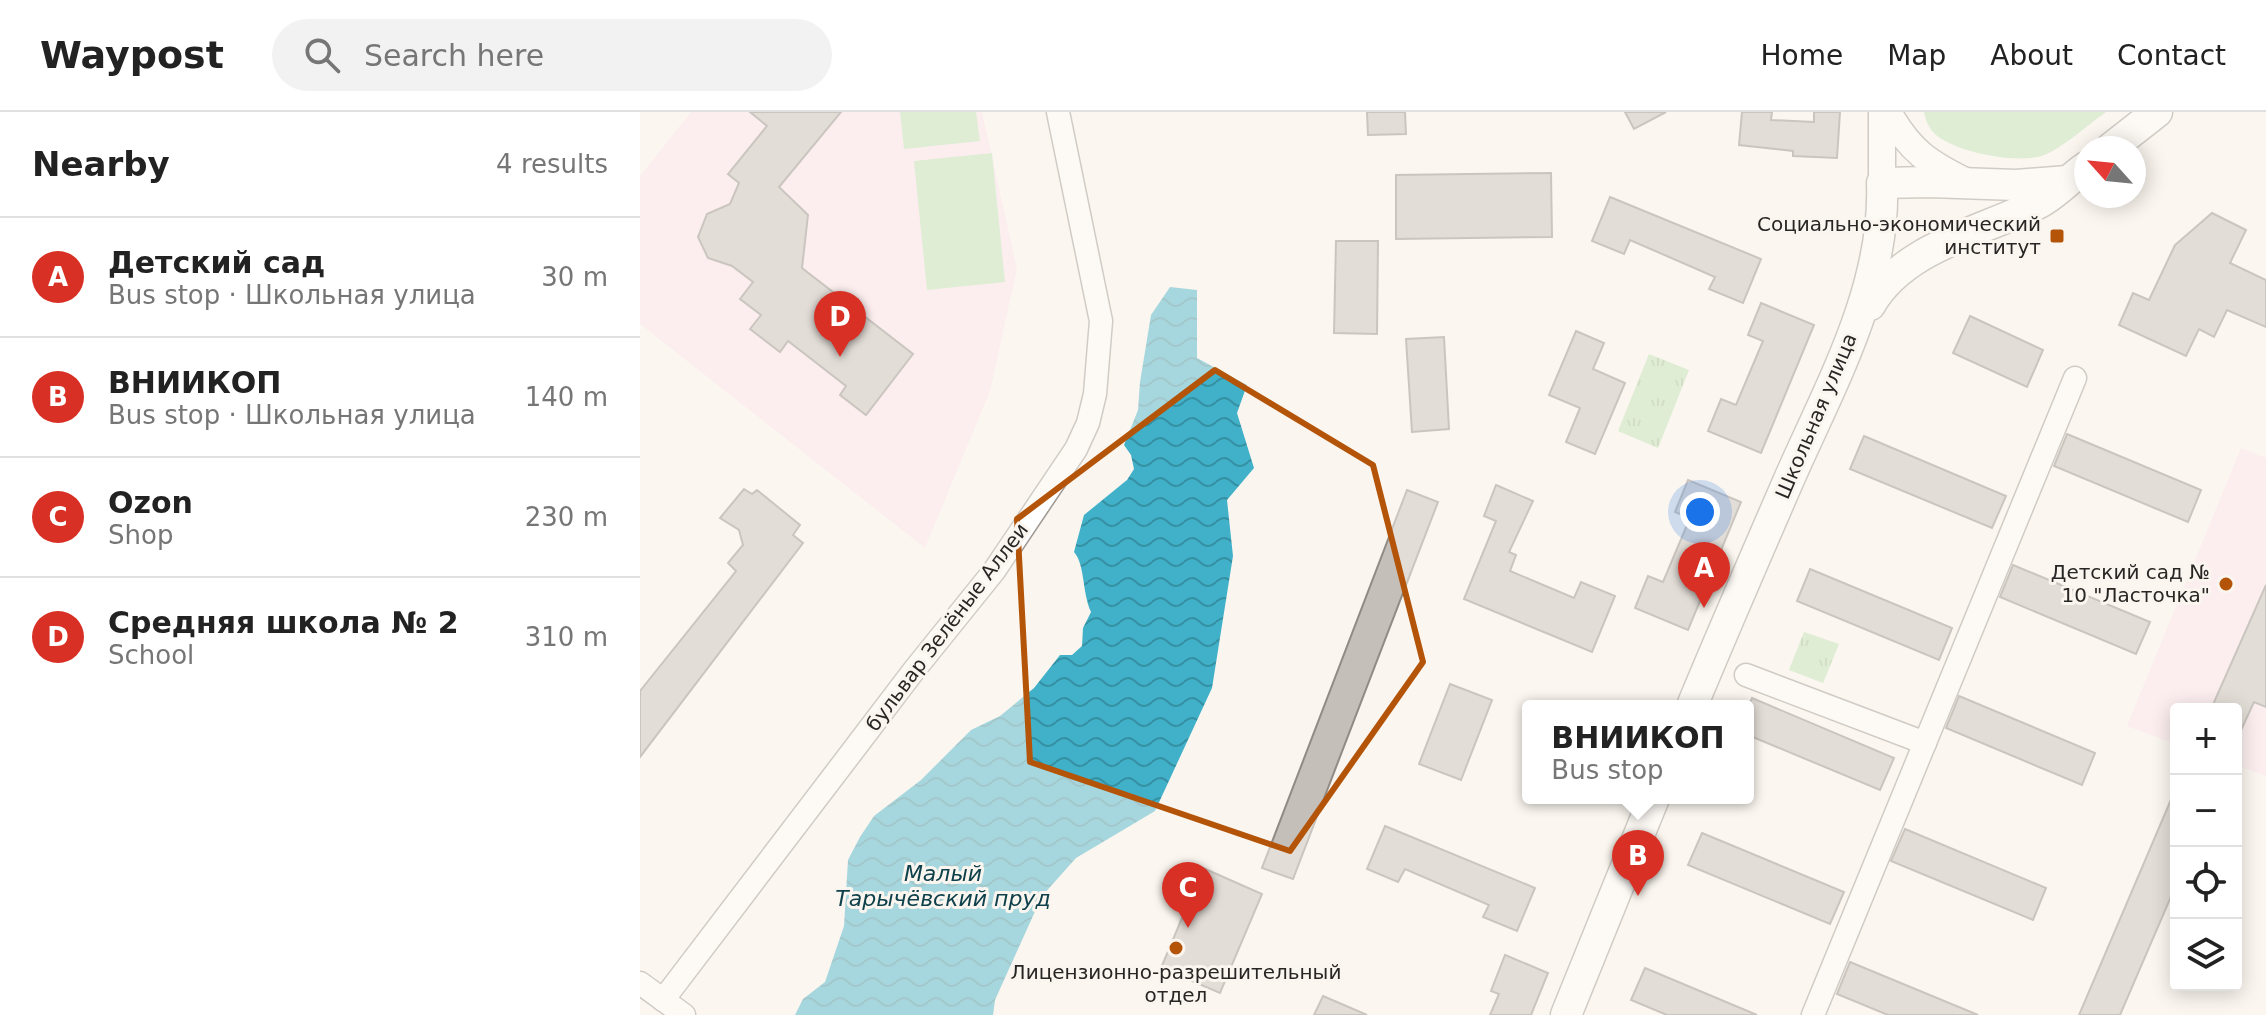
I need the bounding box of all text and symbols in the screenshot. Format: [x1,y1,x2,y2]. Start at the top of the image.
search box [272,19,832,91]
text: Waypost [40,33,224,77]
icon: search [300,33,344,77]
text: Search here [364,38,544,73]
text: Home [1760,39,1843,72]
text: Map [1887,39,1946,72]
text: About [1990,39,2073,72]
text: Contact [2117,39,2226,72]
north arrow [2074,136,2146,208]
text: Nearby [32,144,170,184]
text: 4 results [496,149,608,179]
place label: Социально-экономический институт [1757,212,2041,259]
marker: Социально-экономический институт [2048,227,2066,245]
text: Детский сад [108,245,325,280]
text: A [48,262,68,292]
text: 30 m [541,262,608,292]
text: Bus stop · Школьная улица [108,280,476,310]
pin: D [814,291,866,357]
street label: Школьная улица [1770,330,1862,502]
text: ВНИИКОП [108,365,281,400]
text: B [48,382,68,412]
text: 140 m [525,382,608,412]
text: Bus stop · Школьная улица [108,400,476,430]
text: Ozon [108,485,193,520]
your location [1680,492,1720,532]
text: C [48,502,68,532]
text: 230 m [525,502,608,532]
street label: бульвар Зелёные Аллеи [861,518,1033,736]
text: Shop [108,520,173,550]
pin: A [1678,542,1730,608]
place label: Детский сад № 10 "Ласточка" [2051,560,2210,607]
marker: Детский сад № 10 "Ласточка" [2217,575,2235,593]
text: Средняя школа № 2 [108,605,459,640]
text: D [47,622,69,652]
text: 310 m [525,622,608,652]
text: School [108,640,194,670]
popup [1522,700,1754,804]
map controls [2170,703,2242,991]
button: + [2170,703,2242,775]
text: ВНИИКОП [1551,720,1725,755]
text: Bus stop [1551,755,1664,785]
button: − [2170,775,2242,847]
pin: B [1612,830,1664,896]
button: locate [2170,847,2242,919]
water label: Малый Тарычёвский пруд [835,861,1051,911]
pin: C [1162,862,1214,928]
button: layers [2170,919,2242,991]
marker: Лицензионно-разрешительный отдел [1167,939,1185,957]
place label: Лицензионно-разрешительный отдел [1011,960,1341,1007]

